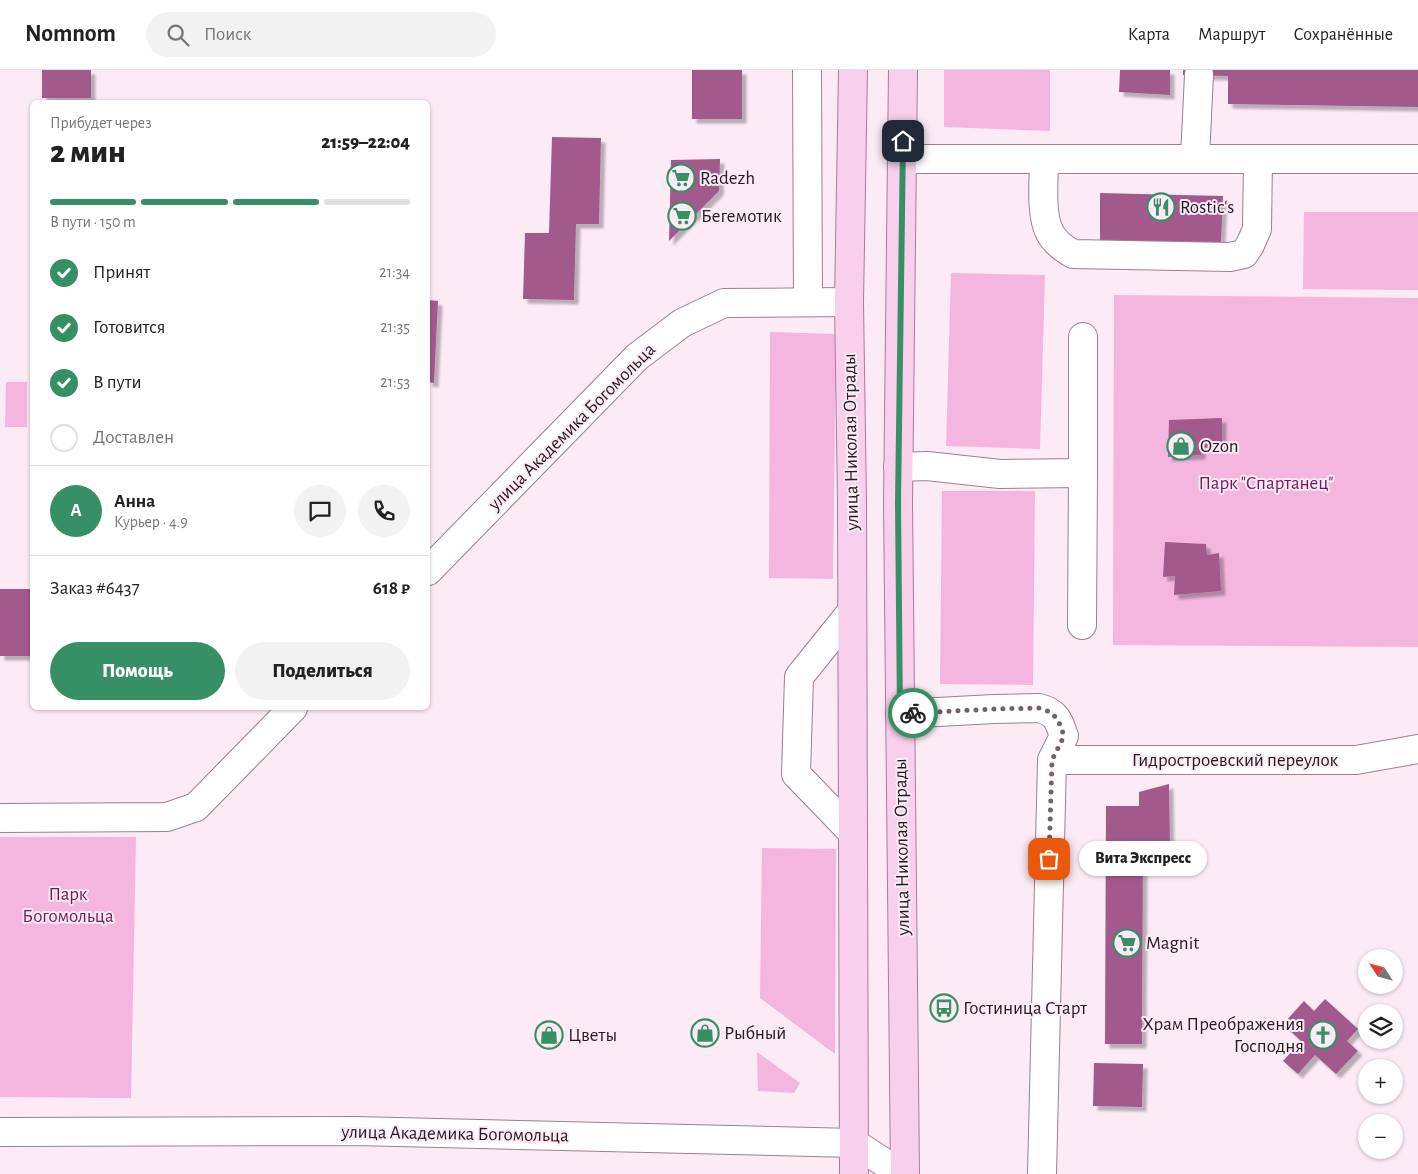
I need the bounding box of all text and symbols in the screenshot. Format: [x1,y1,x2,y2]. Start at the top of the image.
search box [146,12,496,57]
icon: search [164,21,192,49]
text: Nomnom [25,22,116,46]
text: Поиск [204,25,251,44]
text: Карта [1128,26,1170,44]
text: Маршрут [1198,26,1266,44]
text: Сохранённые [1294,26,1393,44]
text: Прибудет через [50,115,152,131]
pin [882,120,924,162]
icon: home [889,127,917,155]
text: 21:59–22:04 [321,133,410,152]
text: 2 мин [50,136,126,168]
supermarket icon: Radezh [666,163,696,193]
place label: Radezh [700,169,755,188]
restaurant icon: Rostic's [1146,192,1176,222]
place label: Rostic's [1180,198,1234,217]
supermarket icon: Бегемотик [667,201,697,231]
place label: Бегемотик [701,207,782,226]
text: В пути · 150 m [50,214,136,230]
icon: check [50,259,78,287]
text: Принят [93,263,150,282]
text: 21:34 [379,264,410,280]
icon: check [50,314,78,342]
text: Готовится [93,318,166,337]
text: 21:35 [380,319,410,335]
street label: улица Академика Богомольца [484,340,659,515]
street label: улица Николая Отрады [840,353,862,532]
icon: check [50,369,78,397]
text: В пути [93,373,142,392]
text: 21:53 [380,374,410,390]
text: Доставлен [93,428,174,447]
shop icon: Ozon [1166,431,1196,461]
place label: Ozon [1200,437,1239,456]
park label: Парк "Спартанец" [1199,474,1333,493]
button: chat [294,485,346,537]
button: phone [358,485,410,537]
text: Анна [114,492,155,511]
text: А [70,501,82,520]
text: Курьер · 4.9 [114,514,188,530]
text: Заказ #6437 [50,579,140,598]
text: 618 ₽ [373,579,410,598]
button: Помощь [50,642,225,700]
button: Поделиться [235,642,410,700]
courier [888,688,938,738]
icon: bike [899,699,927,727]
street label: Гидростроевский переулок [1132,751,1339,770]
street label: улица Николая Отрады [891,758,913,937]
pin [1028,838,1070,880]
callout: Вита Экспресс [1079,842,1206,876]
icon: bag [1035,845,1063,873]
text: Вита Экспресс [1095,850,1191,866]
park label: Парк Богомольца [22,885,114,926]
supermarket icon: Magnit [1112,928,1142,958]
place label: Magnit [1146,934,1199,953]
north arrow [1358,949,1402,994]
map controls [1358,949,1403,1159]
bus stop icon: Гостиница Старт [929,993,959,1023]
place label: Гостиница Старт [963,999,1087,1018]
button: layers [1358,1004,1403,1049]
place label: Храм Преображения Господня [1143,1015,1304,1056]
shop icon: Рыбный [690,1018,720,1048]
shop icon: Цветы [534,1020,564,1050]
church icon: Храм Преображения Господня [1308,1020,1338,1050]
place label: Рыбный [724,1024,786,1043]
place label: Цветы [568,1026,617,1045]
button: + [1358,1059,1403,1104]
button: − [1358,1114,1403,1159]
street label: улица Академика Богомольца [340,1122,569,1145]

